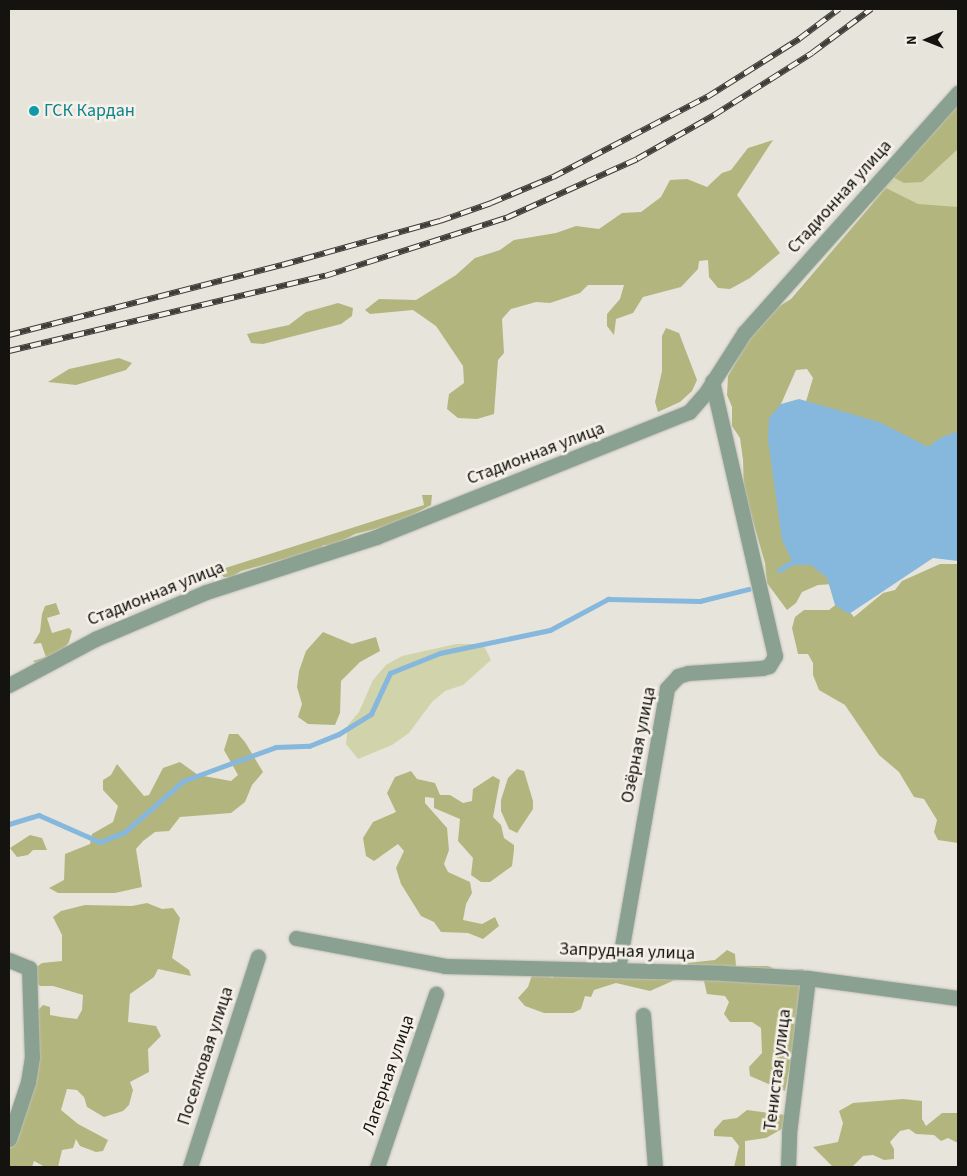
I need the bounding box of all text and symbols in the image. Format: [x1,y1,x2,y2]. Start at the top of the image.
north arrow [902,15,952,65]
text: N [902,35,922,45]
place label: ГСК Кардан [44,100,135,122]
marker: ГСК Кардан [28,105,40,117]
street label: Стадионная улица [783,136,897,258]
street label: Стадионная улица [464,418,608,490]
street label: Стадионная улица [84,557,228,631]
street label: Озёрная улица [617,685,661,805]
street label: Запрудная улица [559,939,695,965]
street label: Поселковая улица [173,984,239,1128]
street label: Тенистая улица [760,1008,796,1132]
street label: Лагерная улица [358,1012,420,1138]

